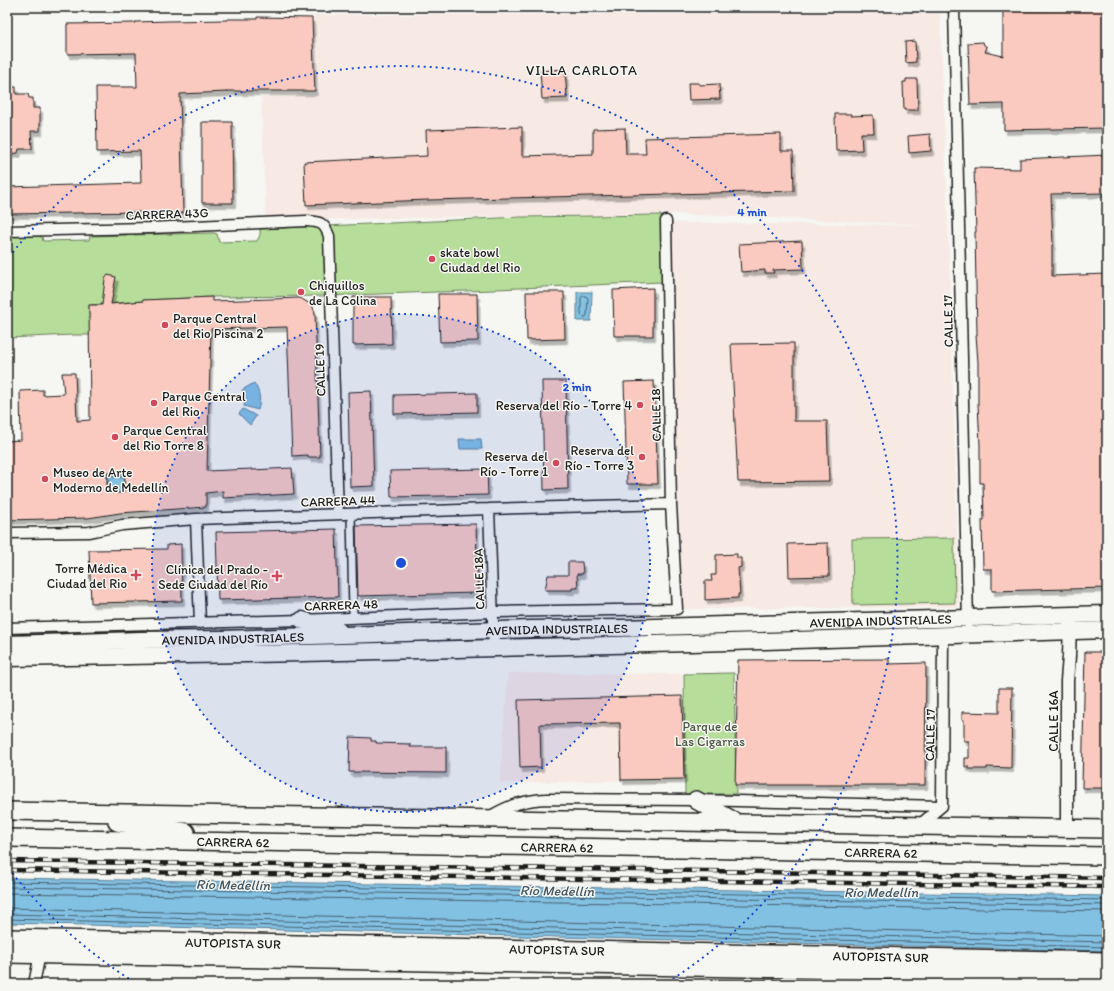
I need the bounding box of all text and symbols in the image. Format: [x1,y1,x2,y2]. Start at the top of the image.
district label: VILLA CARLOTA [526,62,638,79]
street label: CARRERA 43G [125,205,209,223]
text: 4 min [737,205,767,219]
place label: skate bowl Ciudad del Rio [440,245,521,275]
marker: skate bowl Ciudad del Rio [427,254,437,264]
place label: Chiquillos de La Colina [309,278,377,308]
marker: Chiquillos de La Colina [296,287,306,297]
street label: CALLE 17 [940,294,956,347]
place label: Parque Central del Rio Piscina 2 [173,311,263,341]
marker: Parque Central del Rio Piscina 2 [160,320,170,330]
street label: CALLE 19 [312,343,328,397]
text: 2 min [563,380,592,394]
street label: CALLE 18 [648,388,664,442]
place label: Parque Central del Rio [162,389,246,419]
marker: Parque Central del Rio [149,398,159,408]
place label: Reserva del Río - Torre 4 [496,398,632,413]
marker: Reserva del Río - Torre 4 [635,400,645,410]
place label: Parque Central del Rio Torre 8 [123,423,207,453]
marker: Parque Central del Rio Torre 8 [110,432,120,442]
place label: Reserva del Río - Torre 3 [565,443,634,473]
place label: Reserva del Río - Torre 1 [480,449,548,479]
marker: Reserva del Río - Torre 3 [637,452,647,462]
marker: Reserva del Río - Torre 1 [551,458,561,468]
place label: Museo de Arte Moderno de Medellín [53,465,169,495]
marker: Museo de Arte Moderno de Medellín [40,474,50,484]
street label: CARRERA 44 [300,492,376,510]
street label: CALLE 18A [470,547,488,610]
centre of rings [394,556,408,570]
place label: Torre Médica Ciudad del Rio [47,561,127,591]
place label: Clínica del Prado - Sede Ciudad del Río [158,562,268,592]
marker: Torre Médica Ciudad del Rio [130,569,142,581]
marker: Clínica del Prado - Sede Ciudad del Río [271,570,283,582]
street label: CARRERA 48 [304,596,378,614]
street label: AVENIDA INDUSTRIALES [809,611,952,630]
street label: AVENIDA INDUSTRIALES [485,620,628,638]
street label: AVENIDA INDUSTRIALES [162,629,304,647]
street label: CALLE 16A [1046,690,1061,752]
street label: CALLE 17 [922,708,938,761]
park label: Parque de Las Cigarras [675,719,745,749]
street label: CARRERA 62 [196,834,270,850]
street label: CARRERA 62 [520,839,594,855]
street label: CARRERA 62 [844,844,918,860]
water label: Río Medellín [196,876,270,894]
water label: Río Medellín [520,882,594,900]
water label: Río Medellín [844,884,918,901]
street label: AUTOPISTA SUR [185,934,281,951]
street label: AUTOPISTA SUR [509,941,605,958]
street label: AUTOPISTA SUR [833,948,929,965]

